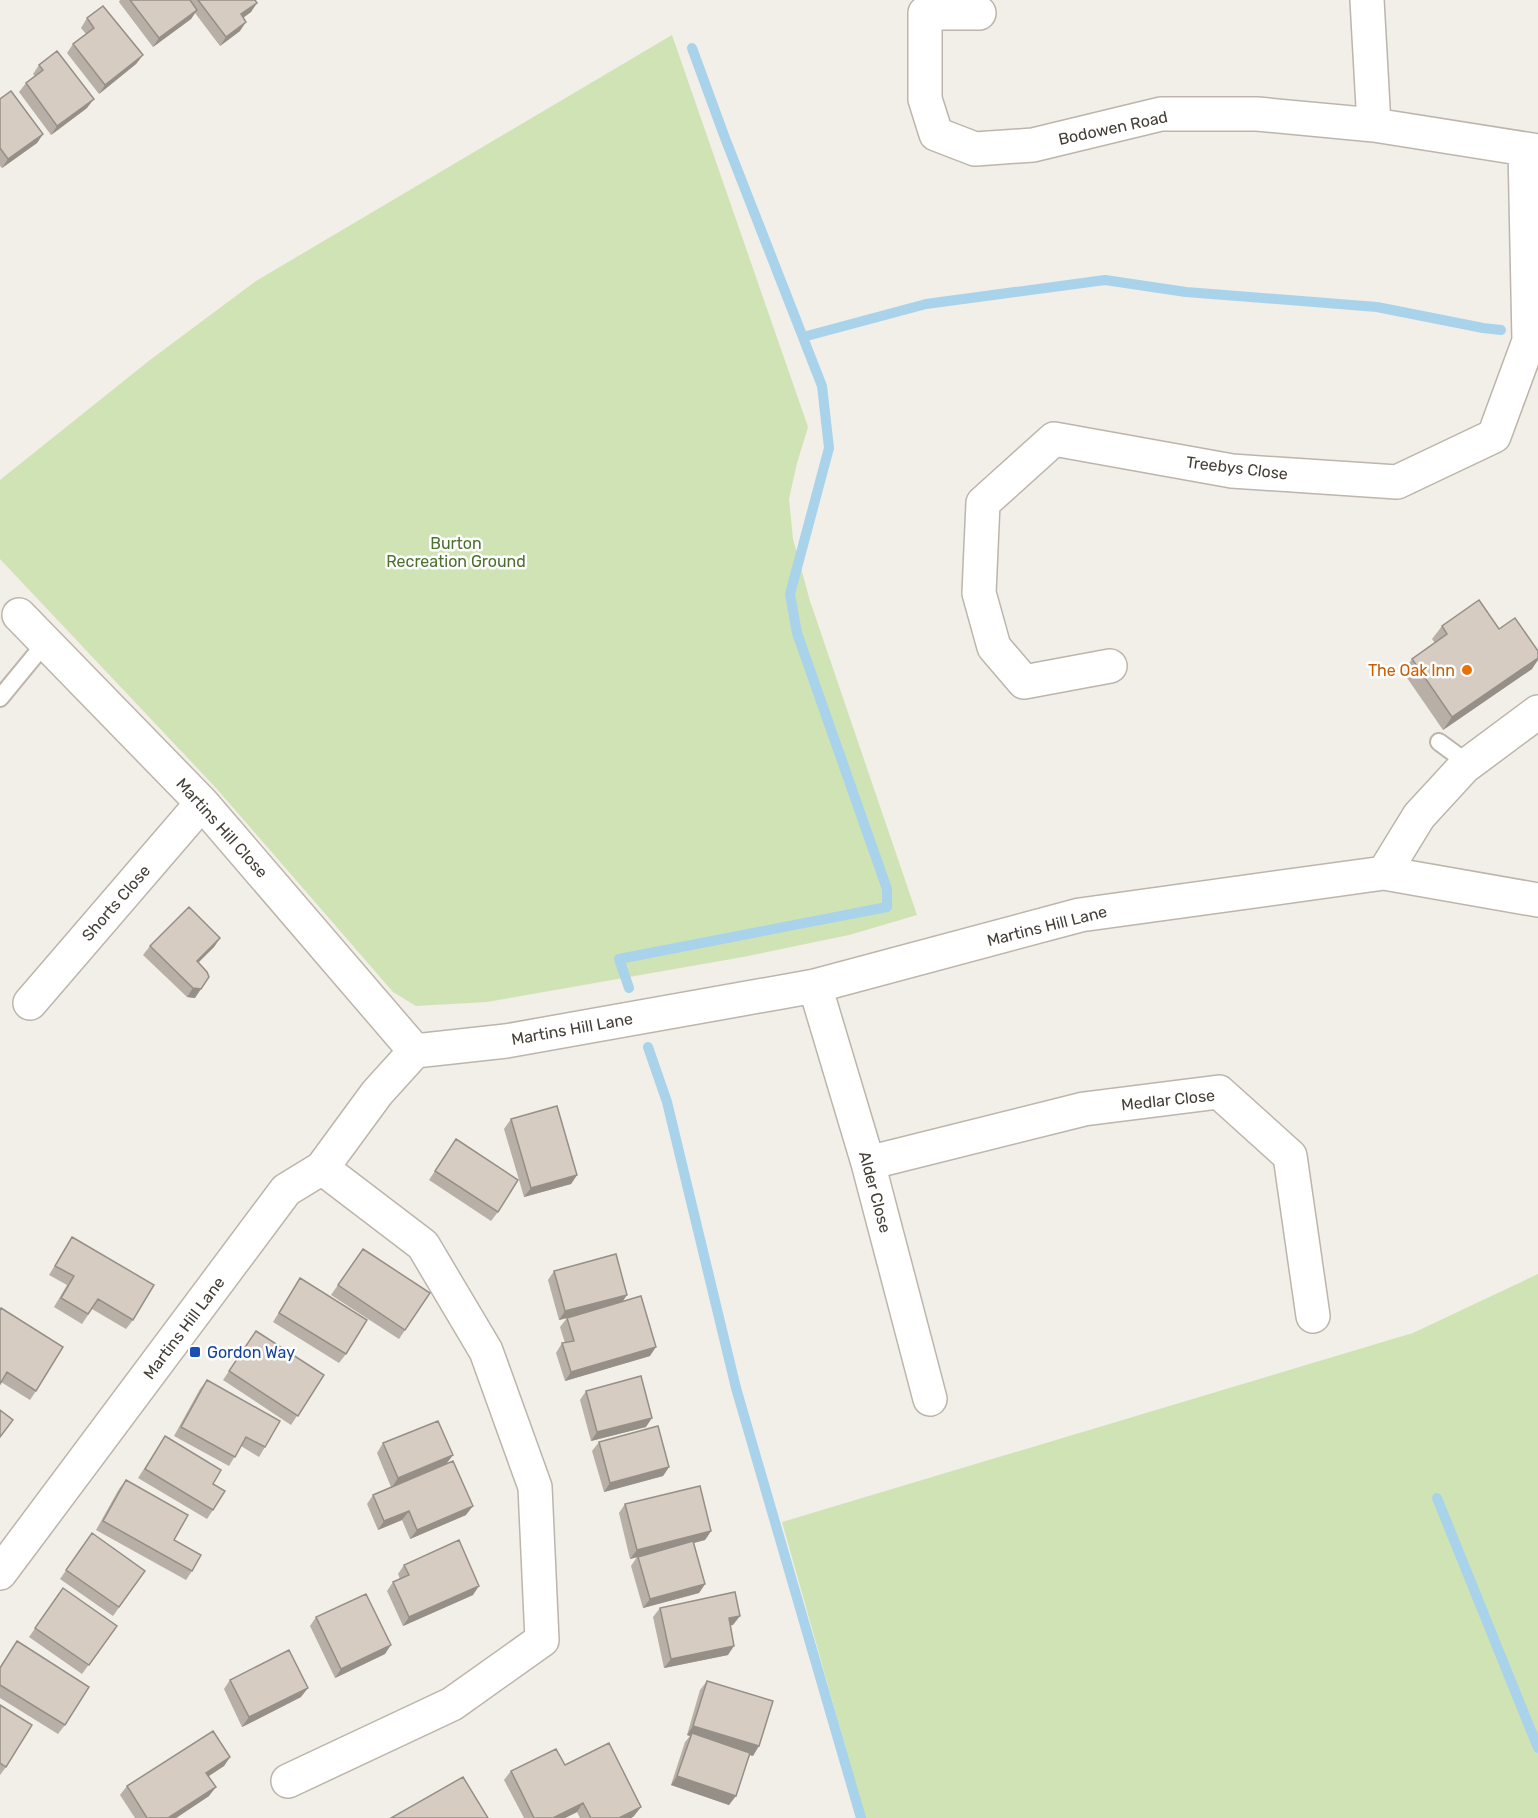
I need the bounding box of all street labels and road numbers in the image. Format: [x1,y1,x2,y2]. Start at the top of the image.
street label: Bodowen Road [1057,107,1169,149]
street label: Treebys Close [1185,452,1289,484]
street label: Martins Hill Close [172,774,272,882]
street label: Shorts Close [78,861,154,945]
street label: Martins Hill Lane [985,902,1109,950]
street label: Martins Hill Lane [510,1009,634,1049]
street label: Medlar Close [1120,1086,1216,1114]
street label: Alder Close [855,1149,895,1235]
street label: Martins Hill Lane [139,1273,229,1383]

